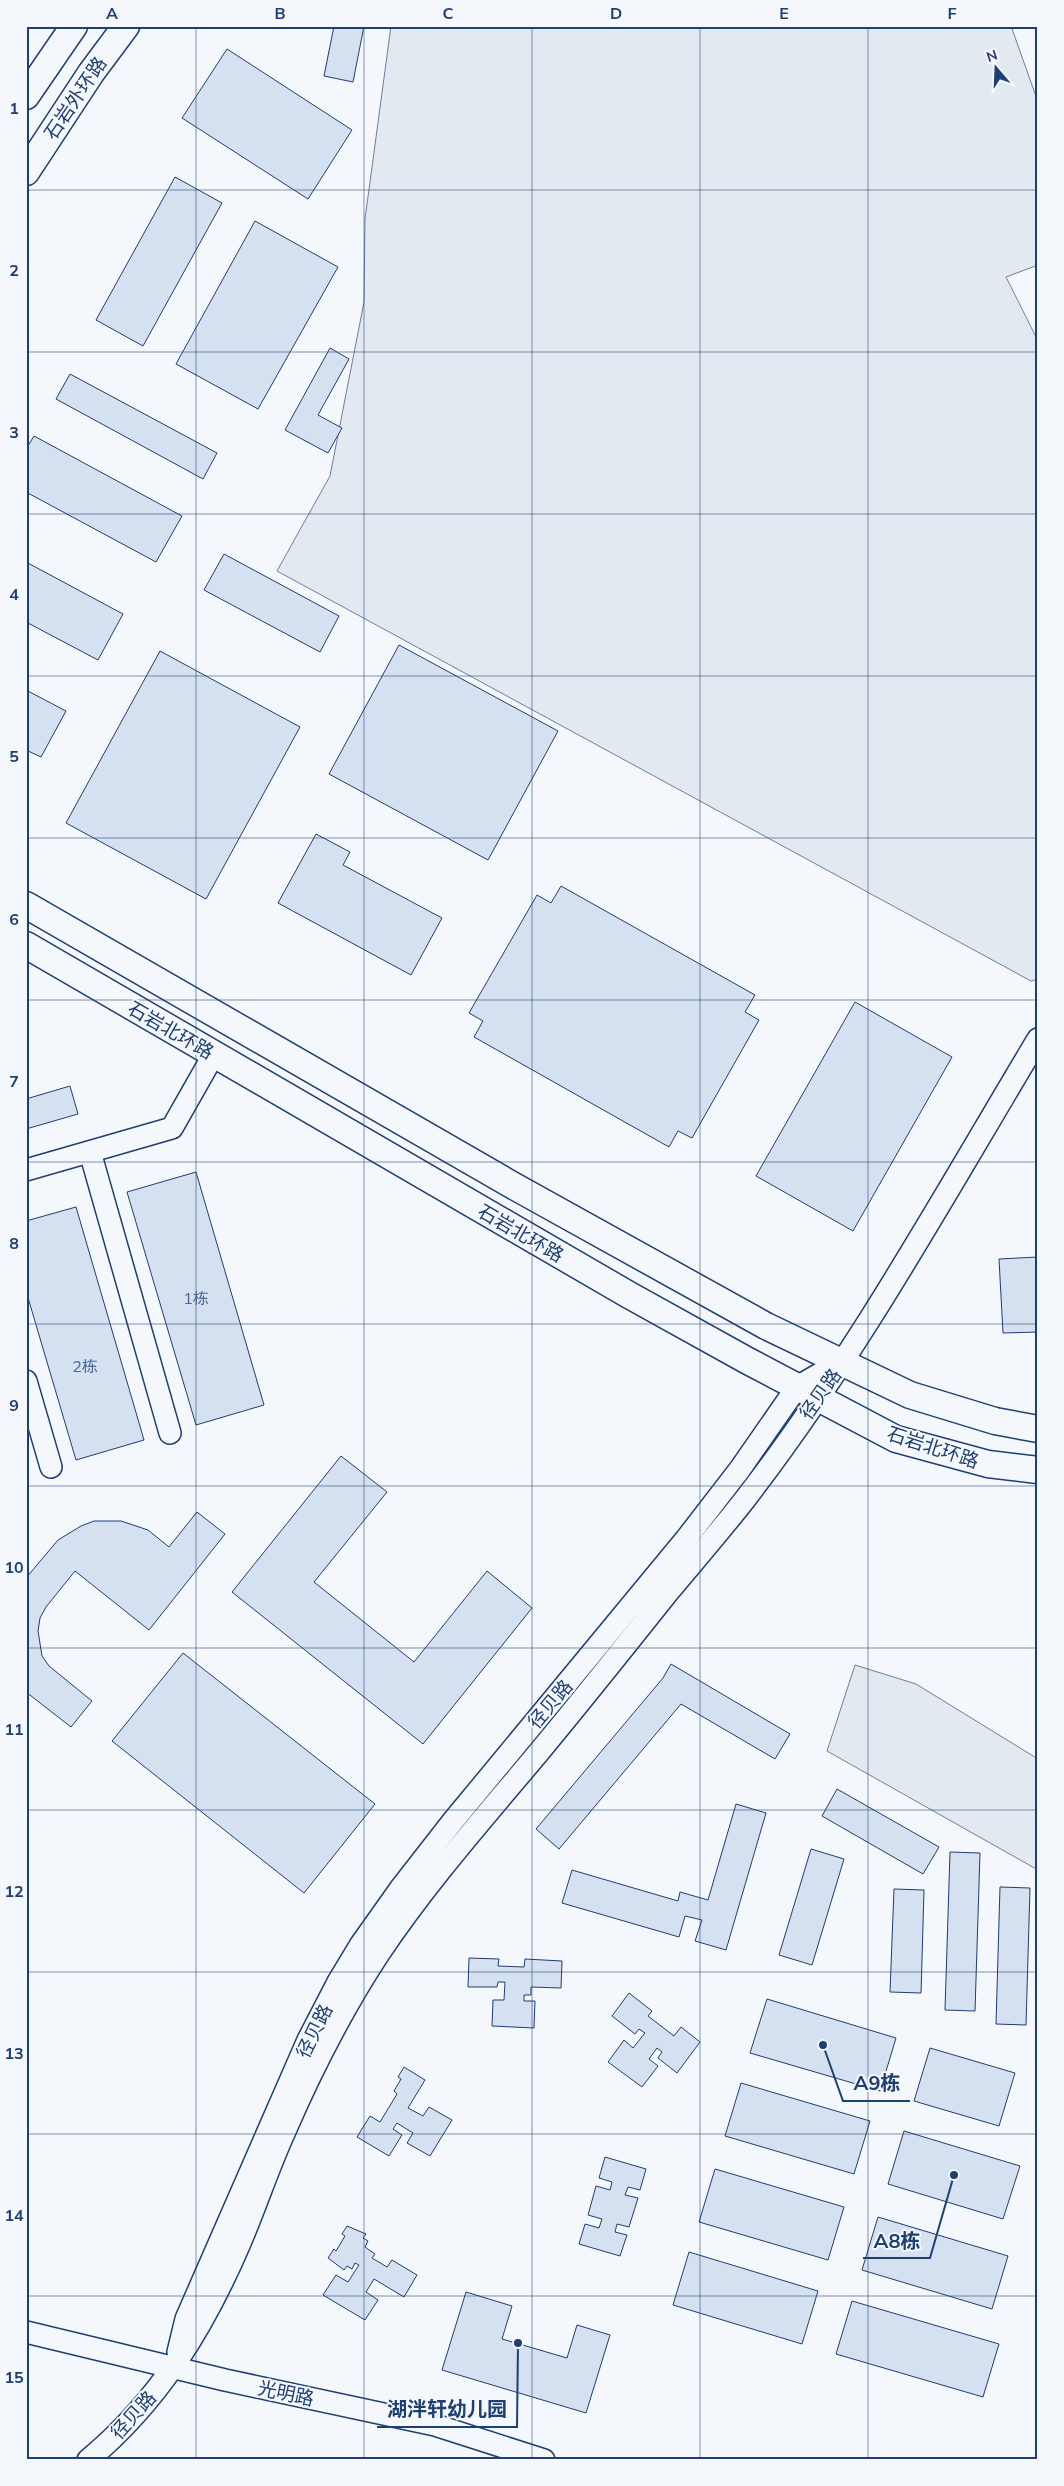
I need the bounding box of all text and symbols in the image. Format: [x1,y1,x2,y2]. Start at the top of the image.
text: A [106,3,118,23]
text: B [274,3,286,23]
text: C [443,3,454,23]
text: D [610,3,622,23]
text: E [779,3,789,23]
text: F [947,3,957,23]
north arrow [972,42,1022,92]
text: N [984,45,1000,66]
street label: 石岩外环路 [38,52,112,144]
text: 1 [9,98,19,118]
text: 2 [9,260,19,280]
text: 3 [9,422,19,442]
text: 4 [9,584,19,604]
text: 5 [9,746,19,766]
text: 6 [9,909,19,929]
street label: 石岩北环路 [124,996,218,1064]
text: 7 [9,1071,19,1091]
street label: 石岩北环路 [474,1199,568,1267]
text: 8 [9,1233,19,1253]
house number: 1栋 [183,1288,209,1308]
house number: 2栋 [72,1356,98,1376]
street label: 径贝路 [794,1364,846,1424]
text: 9 [9,1395,19,1415]
street label: 石岩北环路 [884,1421,982,1473]
text: 10 [4,1557,24,1577]
street label: 径贝路 [522,1674,578,1734]
text: 11 [4,1719,24,1739]
text: 12 [4,1881,24,1901]
street label: 径贝路 [291,2000,337,2062]
text: 13 [4,2043,24,2063]
callout: A9栋 [843,2066,910,2101]
text: A9栋 [854,2070,901,2095]
text: 14 [4,2205,24,2225]
callout: A8栋 [863,2223,930,2258]
text: A8栋 [874,2228,921,2253]
text: 15 [4,2367,24,2387]
street label: 光明路 [256,2375,316,2411]
street label: 径贝路 [105,2386,161,2444]
callout: 湖泮轩幼儿园 [377,2392,517,2427]
text: 湖泮轩幼儿园 [387,2396,507,2421]

